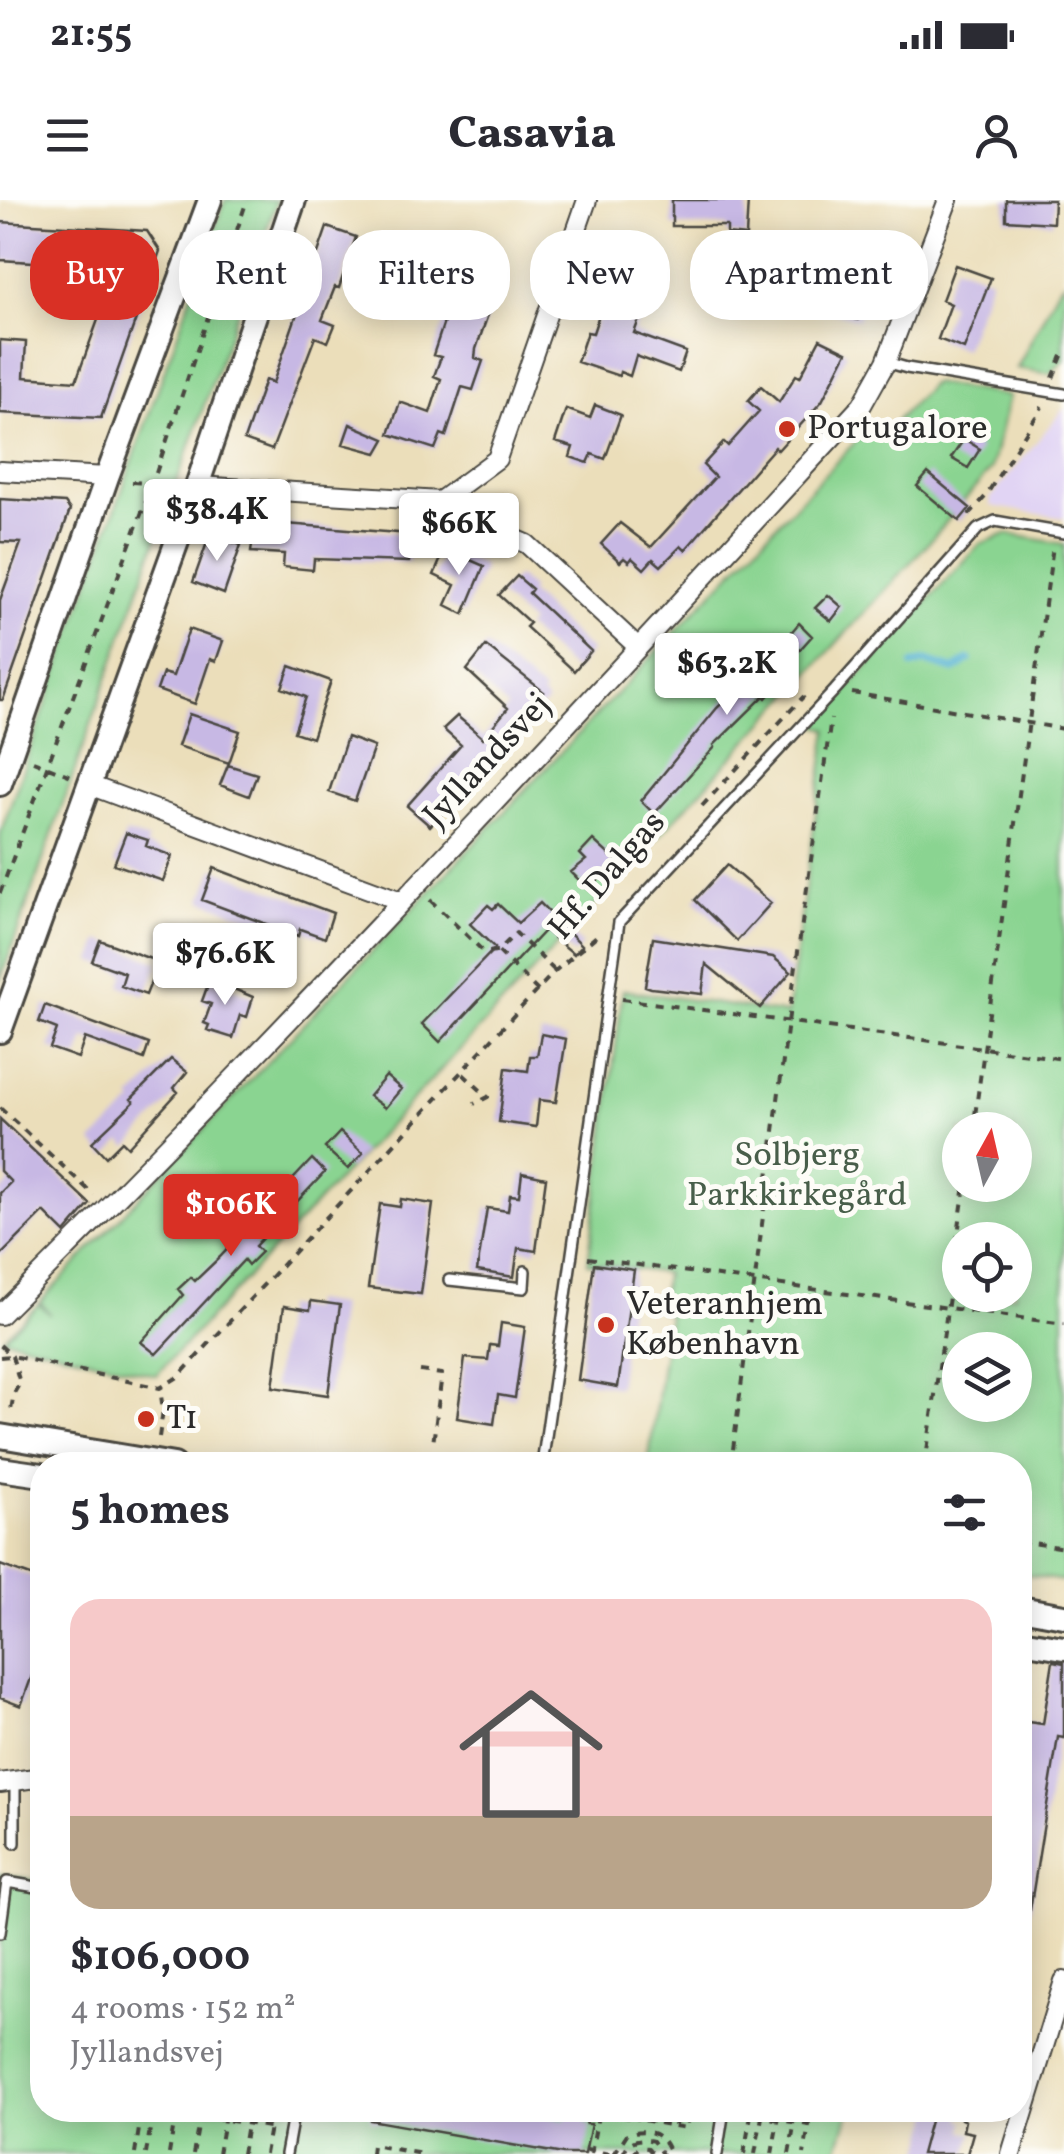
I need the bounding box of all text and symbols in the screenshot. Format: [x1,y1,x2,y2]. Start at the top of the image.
text: 21:55 [50,9,132,62]
text: Casavia [448,104,616,167]
icon: menu [40,108,95,163]
icon: person [969,108,1024,163]
chip: Buy [30,230,159,320]
chip: Rent [179,230,322,320]
chip: Filters [342,230,510,320]
chip: New [530,230,670,320]
chip: Apartment [690,230,928,320]
place label: Portugalore [807,405,988,453]
marker: Portugalore [776,418,798,440]
pin: $38.4K [136,479,298,564]
text: $38.4K [166,489,268,533]
pin: $66K [400,493,518,578]
text: $66K [421,503,497,547]
pin: $63.2K [646,633,808,718]
text: $63.2K [677,643,777,687]
street label: Jyllandsvej [413,683,563,839]
street label: Hf. Dalgas [538,801,678,951]
pin: $76.6K [144,923,306,1008]
text: $76.6K [175,933,275,977]
north arrow [942,1112,1032,1202]
map controls [942,1112,1032,1422]
park label: Solbjerg Parkkirkegård [687,1132,907,1220]
pin: $106K [161,1174,301,1259]
text: $106K [185,1184,277,1228]
button: locate [942,1222,1032,1312]
place label: Veteranhjem København [626,1281,823,1369]
marker: Veteranhjem København [595,1314,617,1336]
button: layers [942,1332,1032,1422]
place label: T1 [166,1395,198,1443]
marker: T1 [135,1408,157,1430]
text: 5 homes [70,1483,230,1542]
icon: filters [937,1485,992,1540]
icon: home [441,1664,621,1844]
text: $106,000 [70,1929,250,1988]
text: 4 rooms · 152 m² [70,1988,296,2032]
text: Jyllandsvej [70,2032,224,2076]

